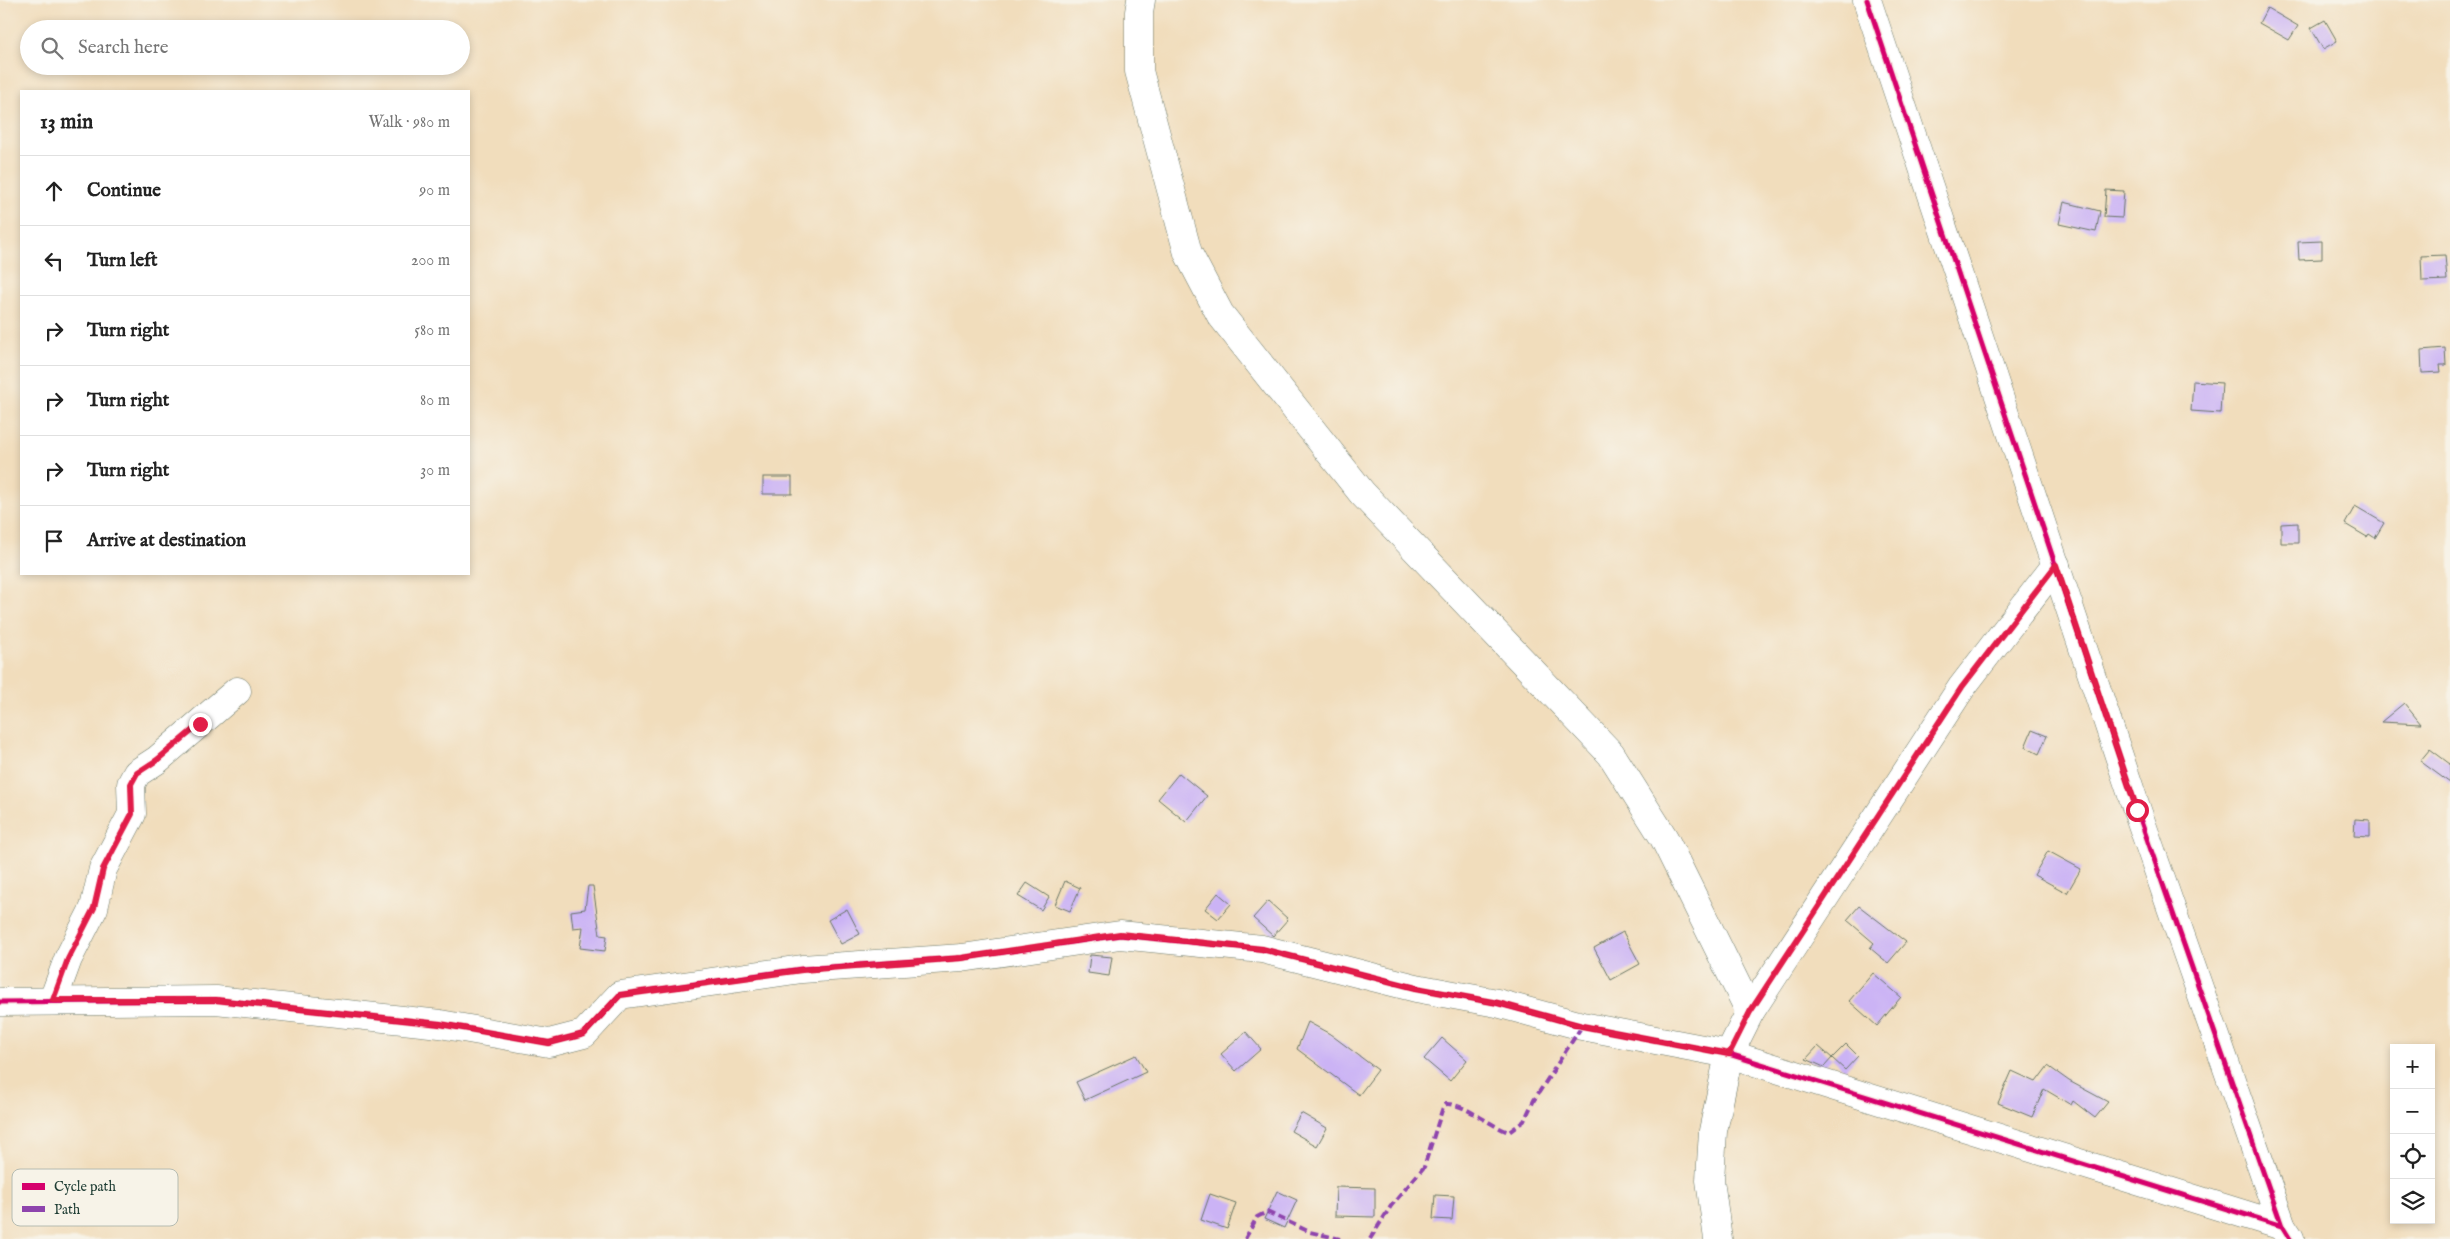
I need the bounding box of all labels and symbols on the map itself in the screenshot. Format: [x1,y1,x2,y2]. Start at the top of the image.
route end [189,713,212,736]
route start [2126,799,2149,822]
legend [12,1169,178,1226]
text: Cycle path [54,1178,116,1196]
text: Path [54,1201,81,1219]

